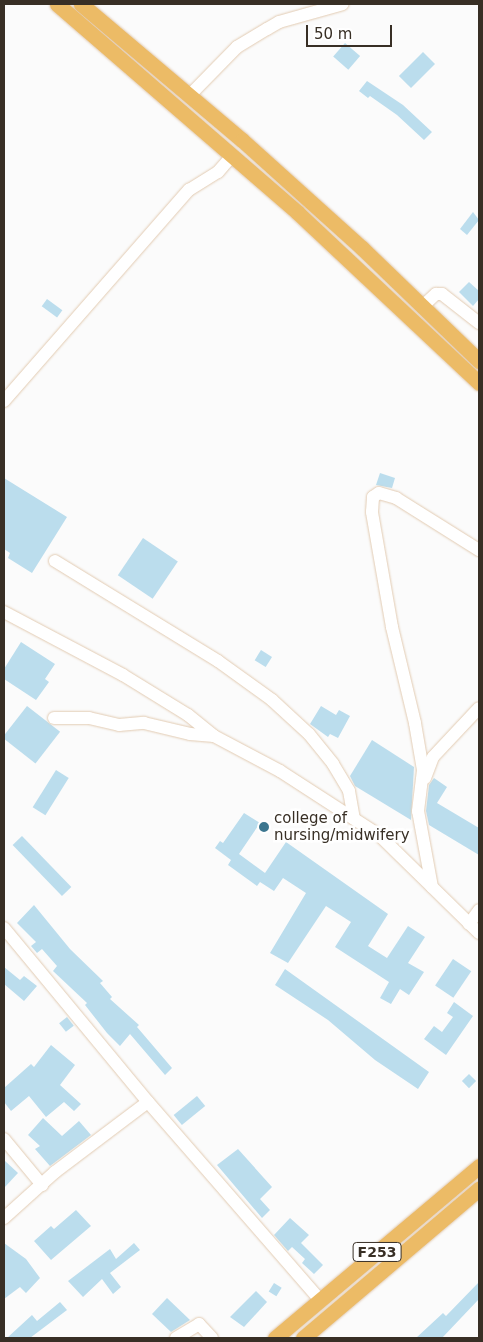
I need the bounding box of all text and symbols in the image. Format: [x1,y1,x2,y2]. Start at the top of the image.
scale bar [308,15,394,47]
text: 50 m [314,25,352,43]
place label: college of nursing/midwifery [274,809,410,844]
marker: college of nursing/midwifery [258,821,270,833]
road number: F253 [352,1240,402,1264]

